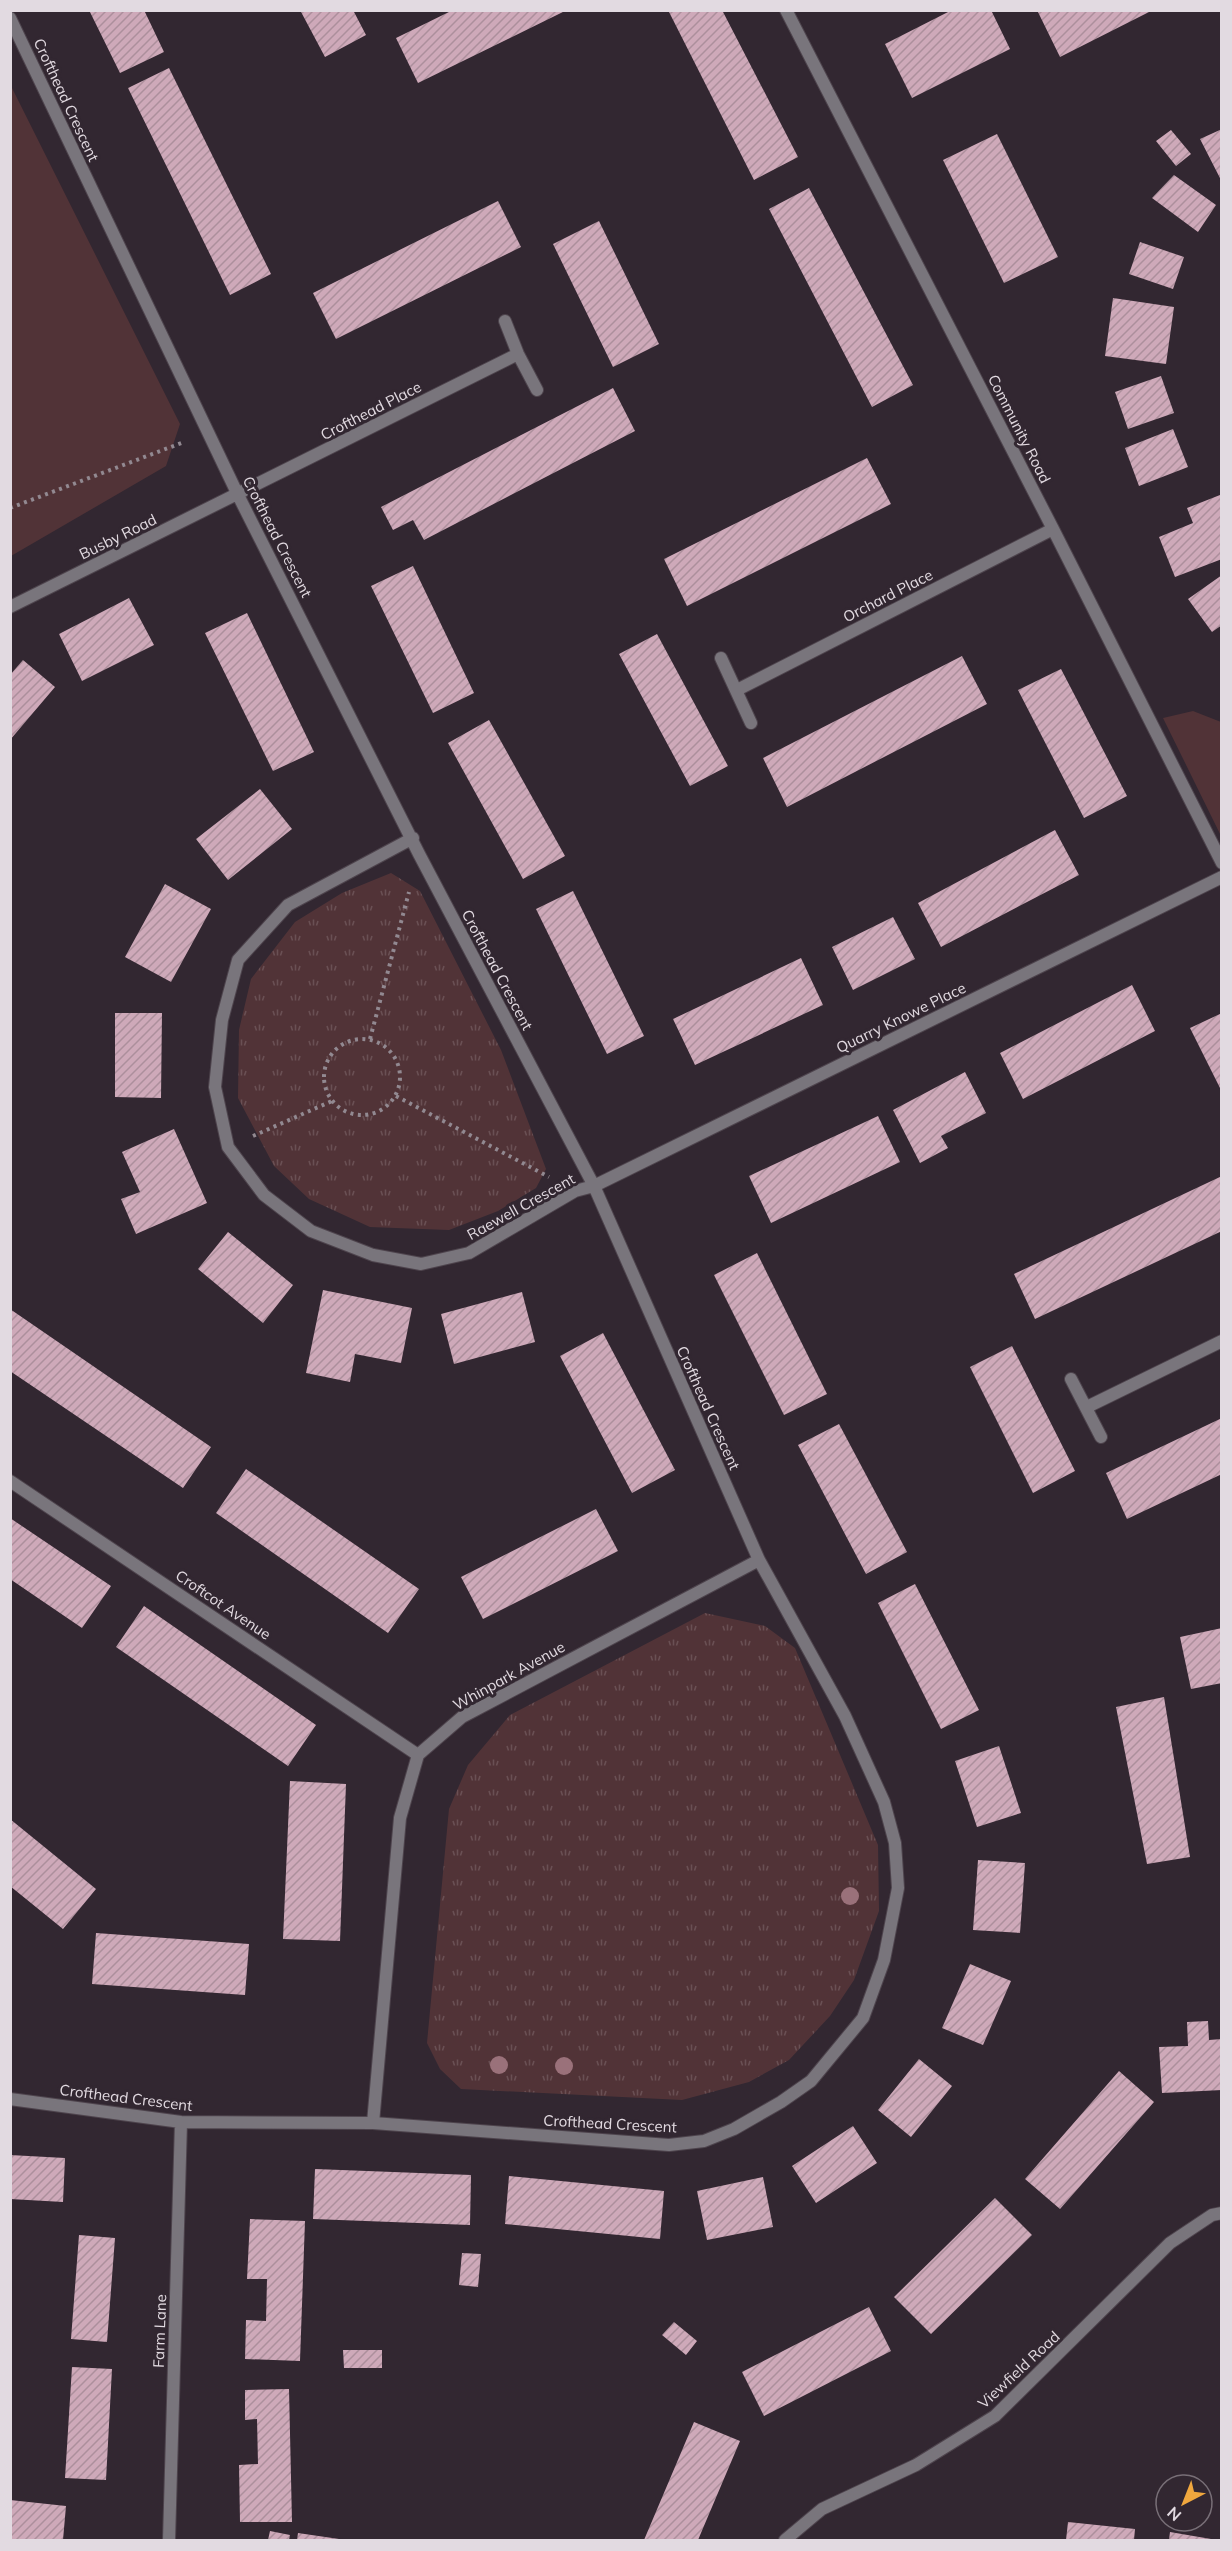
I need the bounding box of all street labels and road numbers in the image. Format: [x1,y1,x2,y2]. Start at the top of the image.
street label: Crofthead Crescent [30,35,103,164]
street label: Community Road [984,371,1055,486]
street label: Crofthead Place [317,377,424,444]
street label: Crofthead Crescent [239,473,316,601]
street label: Busby Road [76,510,160,563]
street label: Orchard Place [840,565,936,626]
street label: Crofthead Crescent [458,906,537,1033]
street label: Quarry Knowe Place [833,978,969,1057]
street label: Raewell Crescent [464,1169,578,1244]
street label: Crofthead Crescent [673,1343,744,1473]
street label: Croftcot Avenue [172,1566,275,1644]
street label: Whinpark Avenue [449,1637,568,1714]
street label: Crofthead Crescent [59,2080,194,2115]
street label: Crofthead Crescent [543,2111,677,2136]
street label: Farm Lane [149,2294,170,2368]
street label: Viewfield Road [974,2327,1064,2412]

